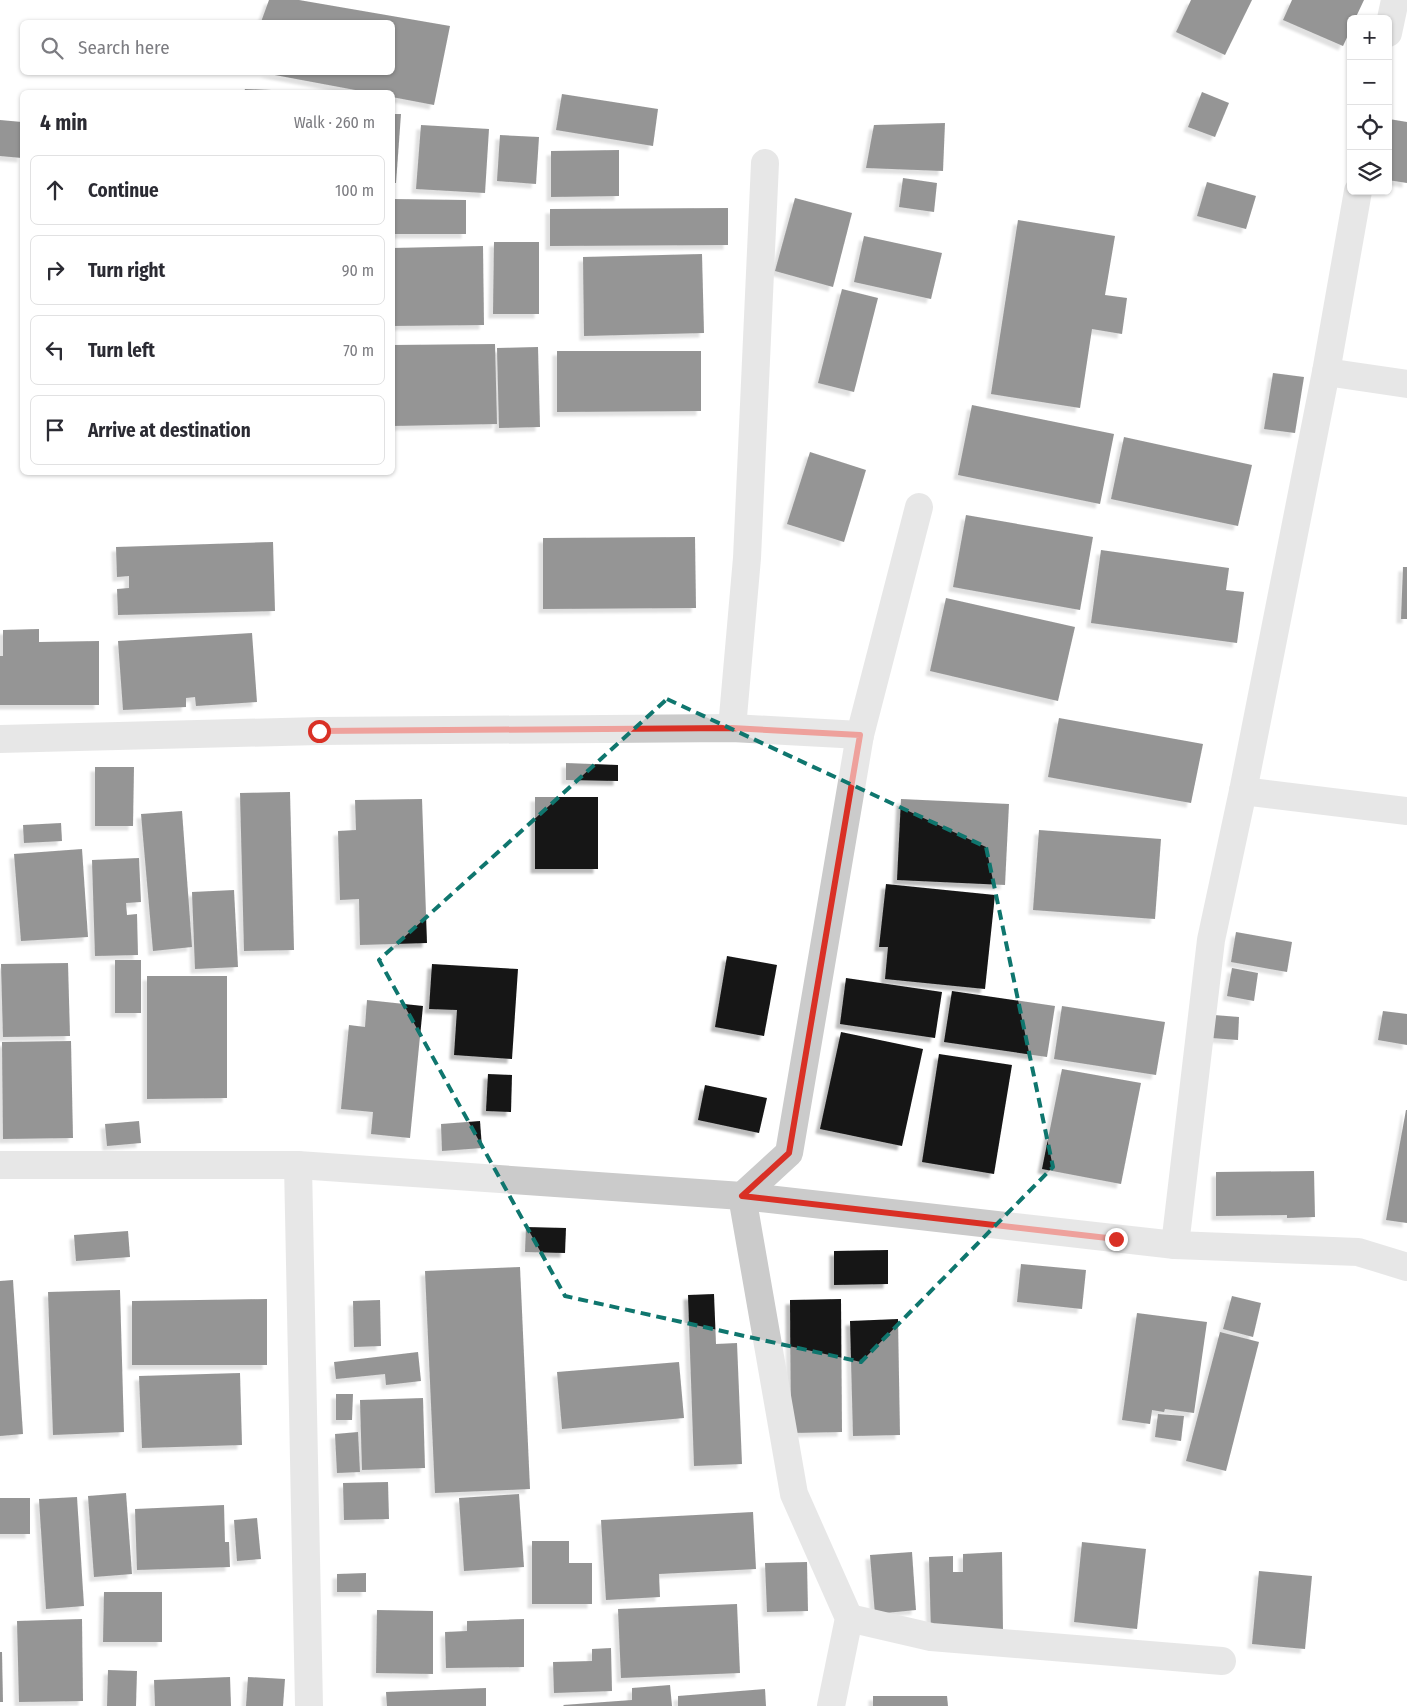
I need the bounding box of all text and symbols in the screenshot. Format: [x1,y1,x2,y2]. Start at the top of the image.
map controls [1347,15,1392,195]
button: + [1347,15,1392,60]
search box [20,20,395,75]
icon: search [38,34,66,62]
text: Search here [78,36,170,59]
button: − [1347,60,1392,105]
button: locate [1347,105,1392,150]
text: 4 min [40,110,88,136]
text: Walk · 260 m [294,113,375,132]
button: layers [1347,150,1392,195]
icon: ahead [41,176,69,204]
text: Continue [88,179,159,202]
text: 100 m [335,181,374,200]
icon: right [41,256,69,284]
text: Turn right [88,259,165,282]
text: 90 m [342,261,374,280]
icon: left [41,336,69,364]
text: Turn left [88,339,155,362]
text: 70 m [343,341,374,360]
icon: arrive [41,416,69,444]
text: Arrive at destination [88,419,251,442]
route start [308,720,331,743]
route end [1105,1228,1128,1251]

